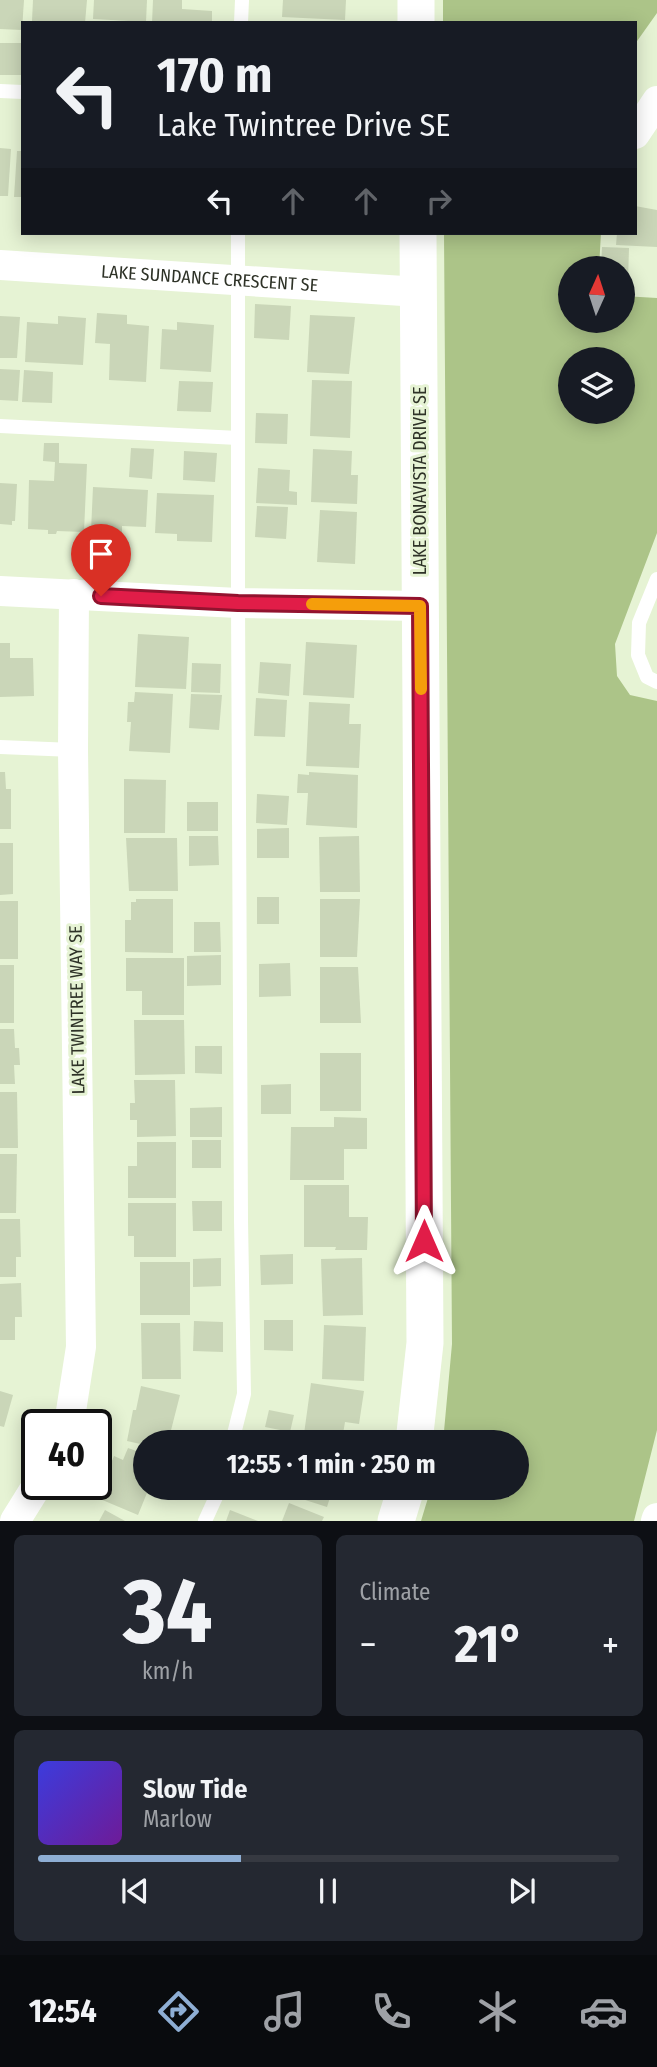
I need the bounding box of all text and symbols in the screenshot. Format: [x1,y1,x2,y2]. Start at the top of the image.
text: 170 m [157,46,273,105]
icon: left [42,49,133,140]
text: Lake Twintree Drive SE [157,106,450,144]
icon: left [201,182,239,220]
icon: ahead [274,182,312,220]
icon: ahead [347,182,385,220]
icon: right [420,182,458,220]
north arrow [558,256,635,332]
map controls [558,256,635,424]
street label: LAKE SUNDANCE CRESCENT SE [100,261,319,296]
button: layers [558,347,635,424]
street label: LAKE BONAVISTA DRIVE SE [409,387,431,575]
pin [71,524,131,596]
icon: arrive [82,535,120,573]
street label: LAKE TWINTREE WAY SE [65,925,89,1095]
position arrow [387,1204,461,1278]
speed limit sign: 40 [21,1409,112,1500]
text: 12:55 · 1 min · 250 m [227,1449,436,1480]
text: 34 [123,1557,213,1666]
text: Climate [360,1578,430,1606]
text: 21° [454,1613,524,1676]
text: − [360,1622,377,1668]
text: + [602,1622,619,1668]
text: km/h [142,1657,193,1685]
text: Slow Tide [143,1774,247,1805]
text: Marlow [143,1805,212,1833]
icon: previous [116,1872,154,1910]
icon: pause [309,1872,347,1910]
icon: next [503,1872,541,1910]
icon: directions [154,1987,203,2036]
icon: music [260,1987,309,2036]
icon: phone [367,1987,416,2036]
icon: climate [473,1987,522,2036]
icon: car [579,1987,628,2036]
text: 12:54 [29,1992,97,2030]

